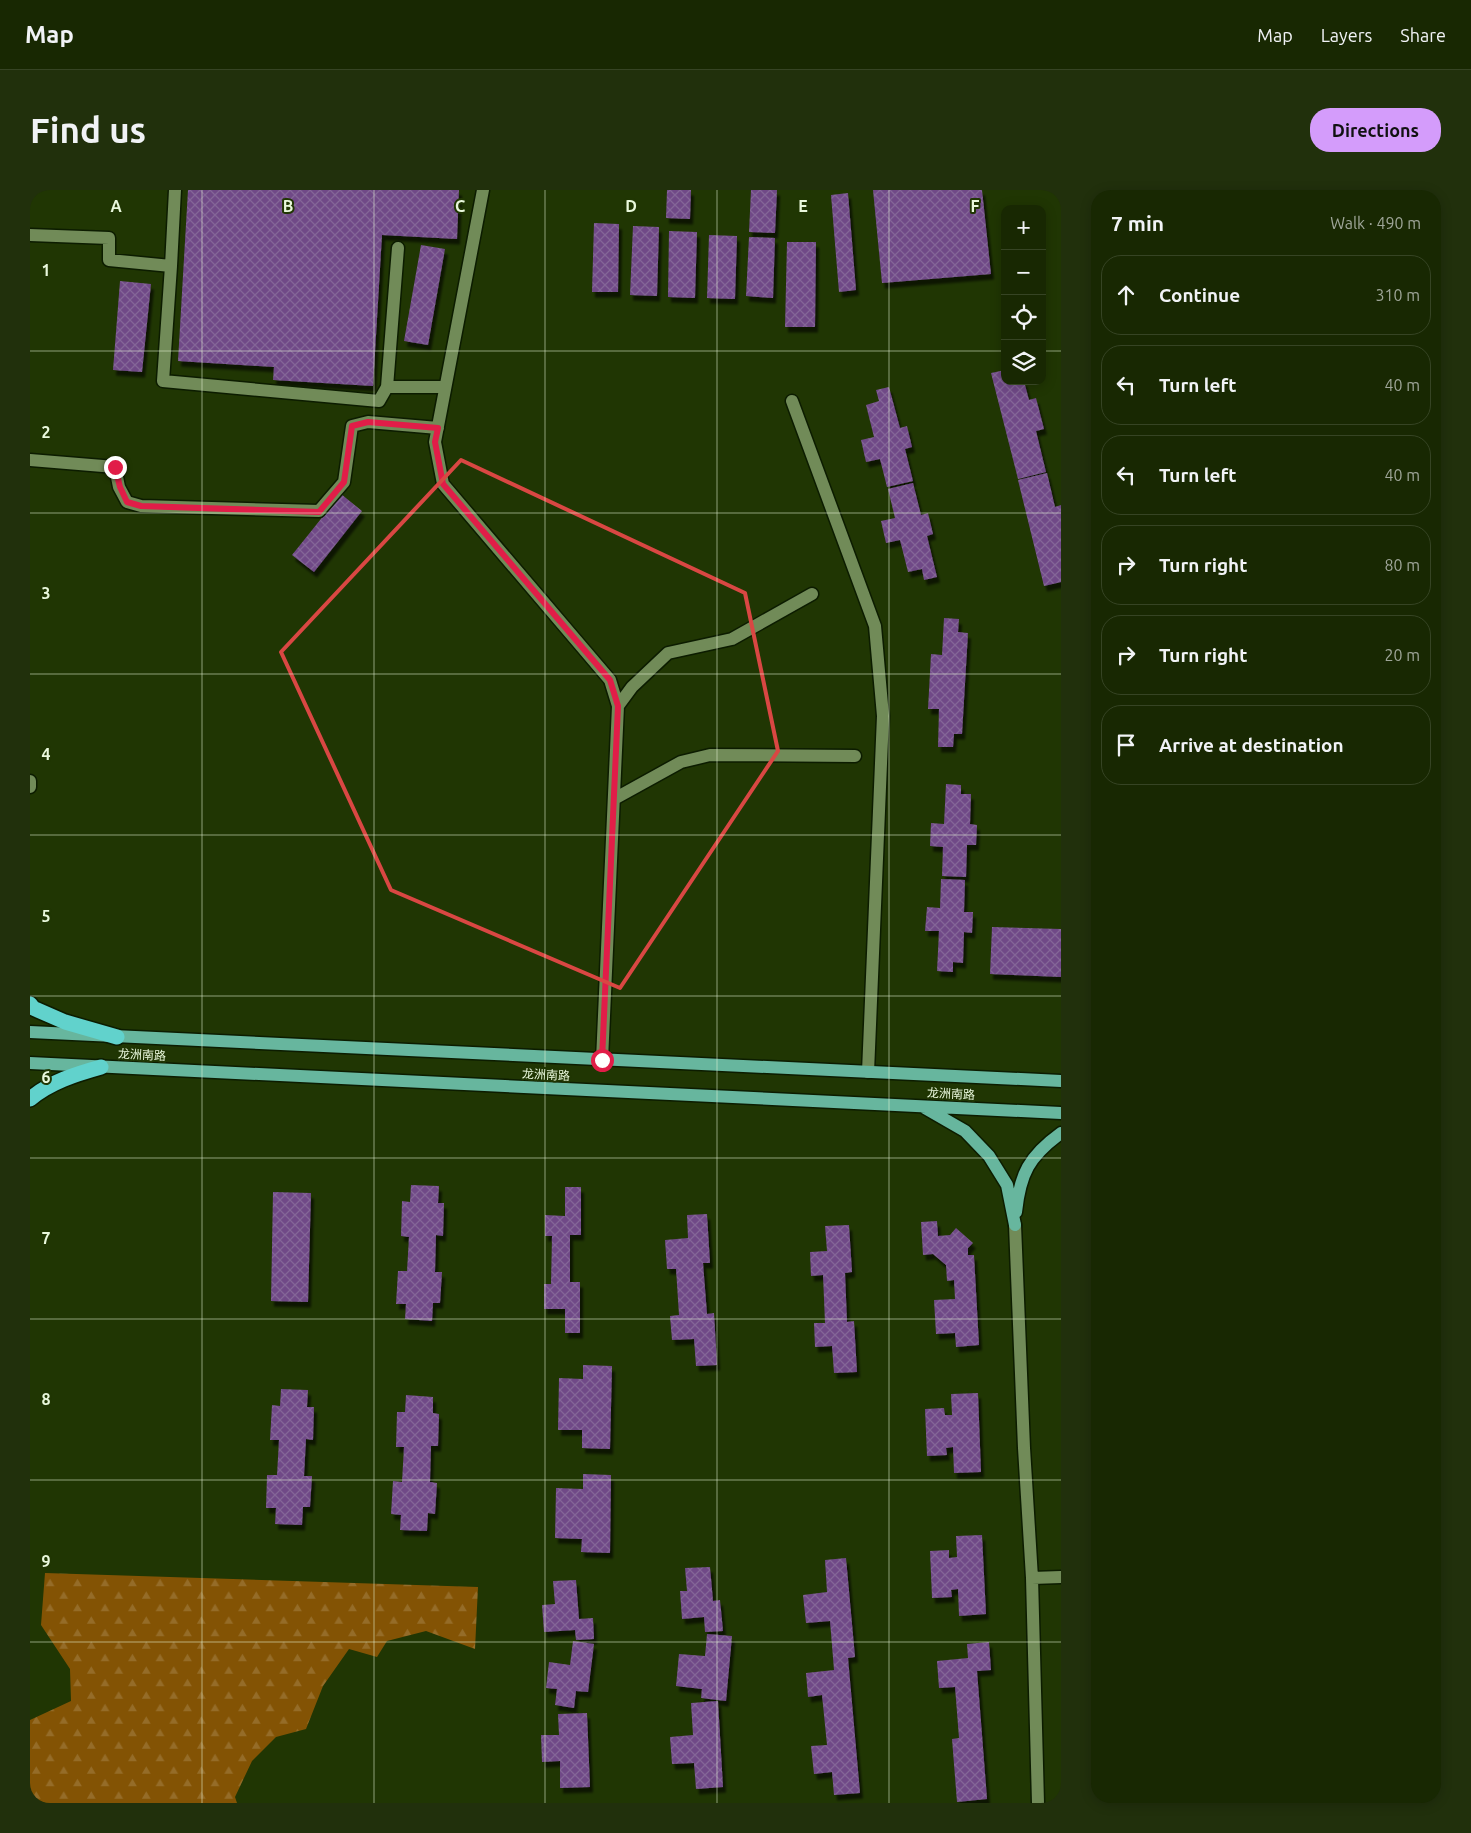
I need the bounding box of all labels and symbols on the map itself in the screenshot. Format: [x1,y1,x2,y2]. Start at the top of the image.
text: A [110,197,122,215]
text: B [283,197,293,215]
text: C [455,197,465,215]
text: D [625,197,637,215]
text: E [798,197,808,215]
text: F [971,197,980,215]
text: 1 [41,261,51,279]
text: 2 [41,423,51,441]
route end [104,456,127,479]
text: 3 [41,584,51,602]
text: 4 [41,745,51,763]
text: 5 [41,907,51,925]
street label: 龙洲南路 [118,1047,166,1062]
route start [591,1049,614,1072]
street label: 龙洲南路 [522,1067,570,1082]
text: 6 [41,1068,51,1086]
street label: 龙洲南路 [927,1086,975,1101]
text: 7 [41,1229,51,1247]
text: 8 [41,1390,51,1408]
text: 9 [41,1552,51,1570]

